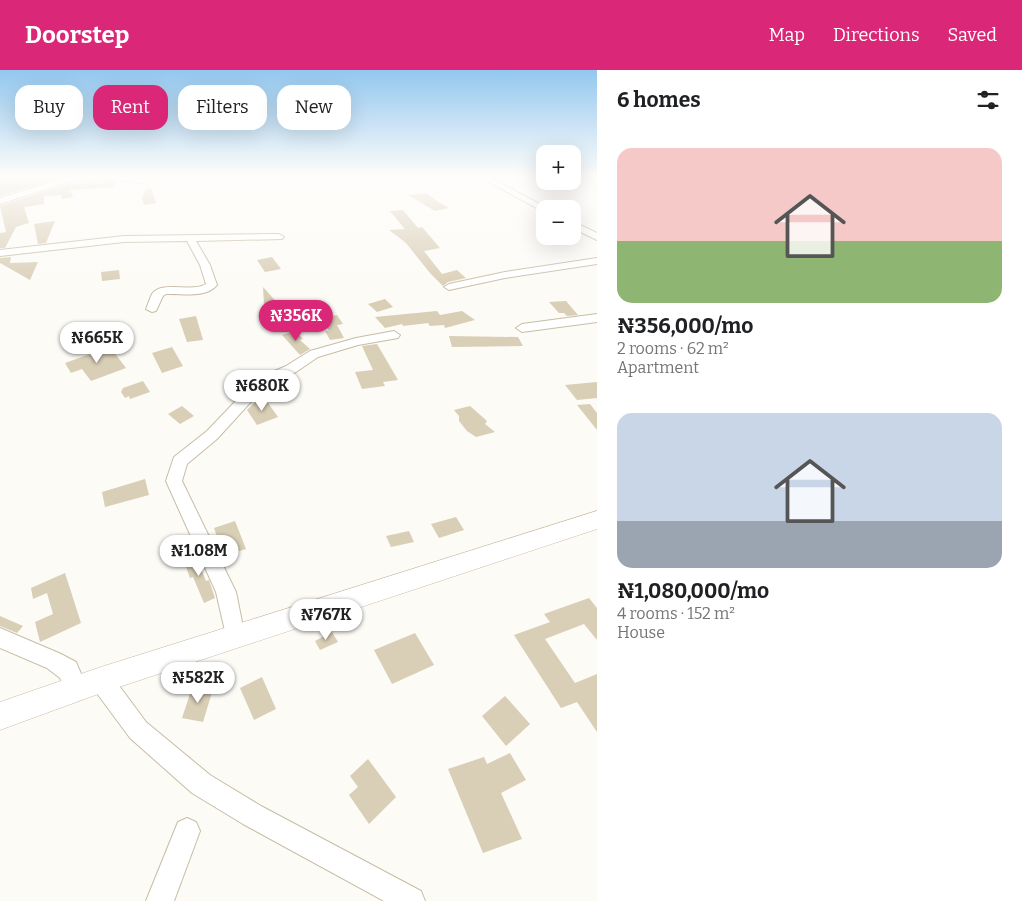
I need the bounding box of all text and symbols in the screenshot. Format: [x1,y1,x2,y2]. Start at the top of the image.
text: Doorstep [25,21,129,49]
text: Map [769,24,805,46]
text: Directions [833,24,920,46]
text: Saved [948,24,997,46]
chip: Buy [15,85,83,130]
chip: Rent [93,85,168,130]
chip: Filters [178,85,267,130]
chip: New [277,85,351,130]
icon: filters [974,86,1002,114]
text: 6 homes [617,87,701,113]
map controls [536,145,581,245]
button: + [536,145,581,190]
icon: home [765,181,855,271]
button: − [536,200,581,245]
pin: ₦356K [261,300,331,342]
text: ₦356K [270,306,322,325]
text: ₦356,000/mo [617,313,753,339]
pin: ₦665K [62,322,132,364]
text: ₦665K [71,328,123,347]
text: 2 rooms · 62 m² [617,339,729,358]
text: Apartment [617,358,699,377]
pin: ₦680K [227,370,297,412]
text: ₦680K [235,376,289,395]
icon: home [765,446,855,536]
pin: ₦1.08M [158,534,240,577]
text: ₦1.08M [171,541,227,560]
text: ₦1,080,000/mo [617,578,769,604]
pin: ₦767K [291,598,361,641]
text: 4 rooms · 152 m² [617,604,735,623]
text: ₦767K [300,605,352,624]
text: House [617,623,665,642]
pin: ₦582K [163,662,233,704]
text: ₦582K [172,668,224,687]

